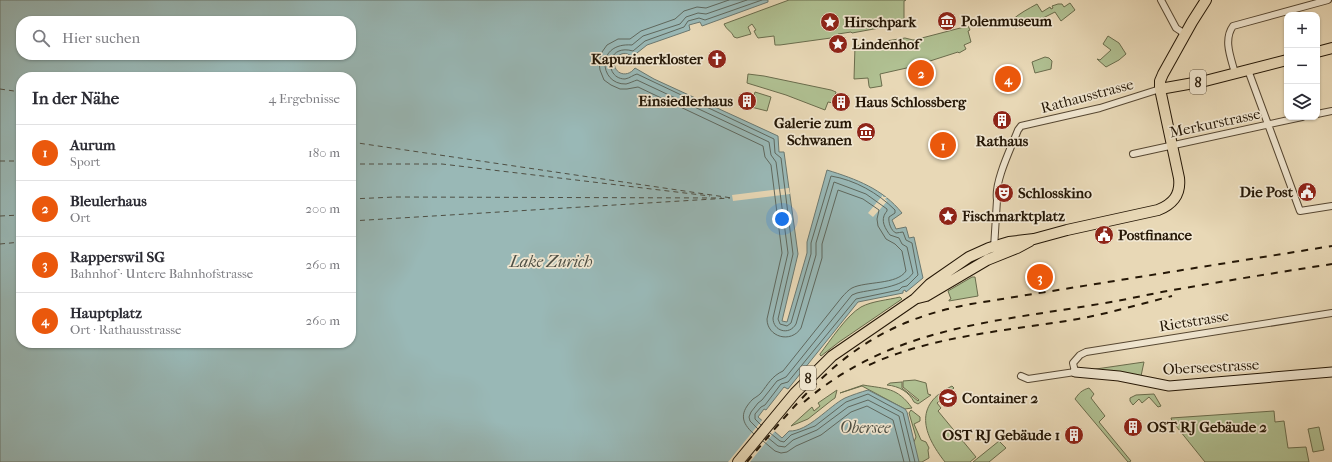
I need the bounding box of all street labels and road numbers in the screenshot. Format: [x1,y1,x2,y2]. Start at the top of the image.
road number: 8 [1190,70,1206,94]
street label: Rathausstrasse [1039,75,1136,117]
street label: Merkurstrasse [1168,104,1263,141]
street label: Rietstrasse [1158,306,1231,335]
street label: Oberseestrasse [1162,355,1260,379]
road number: 8 [800,366,816,390]

